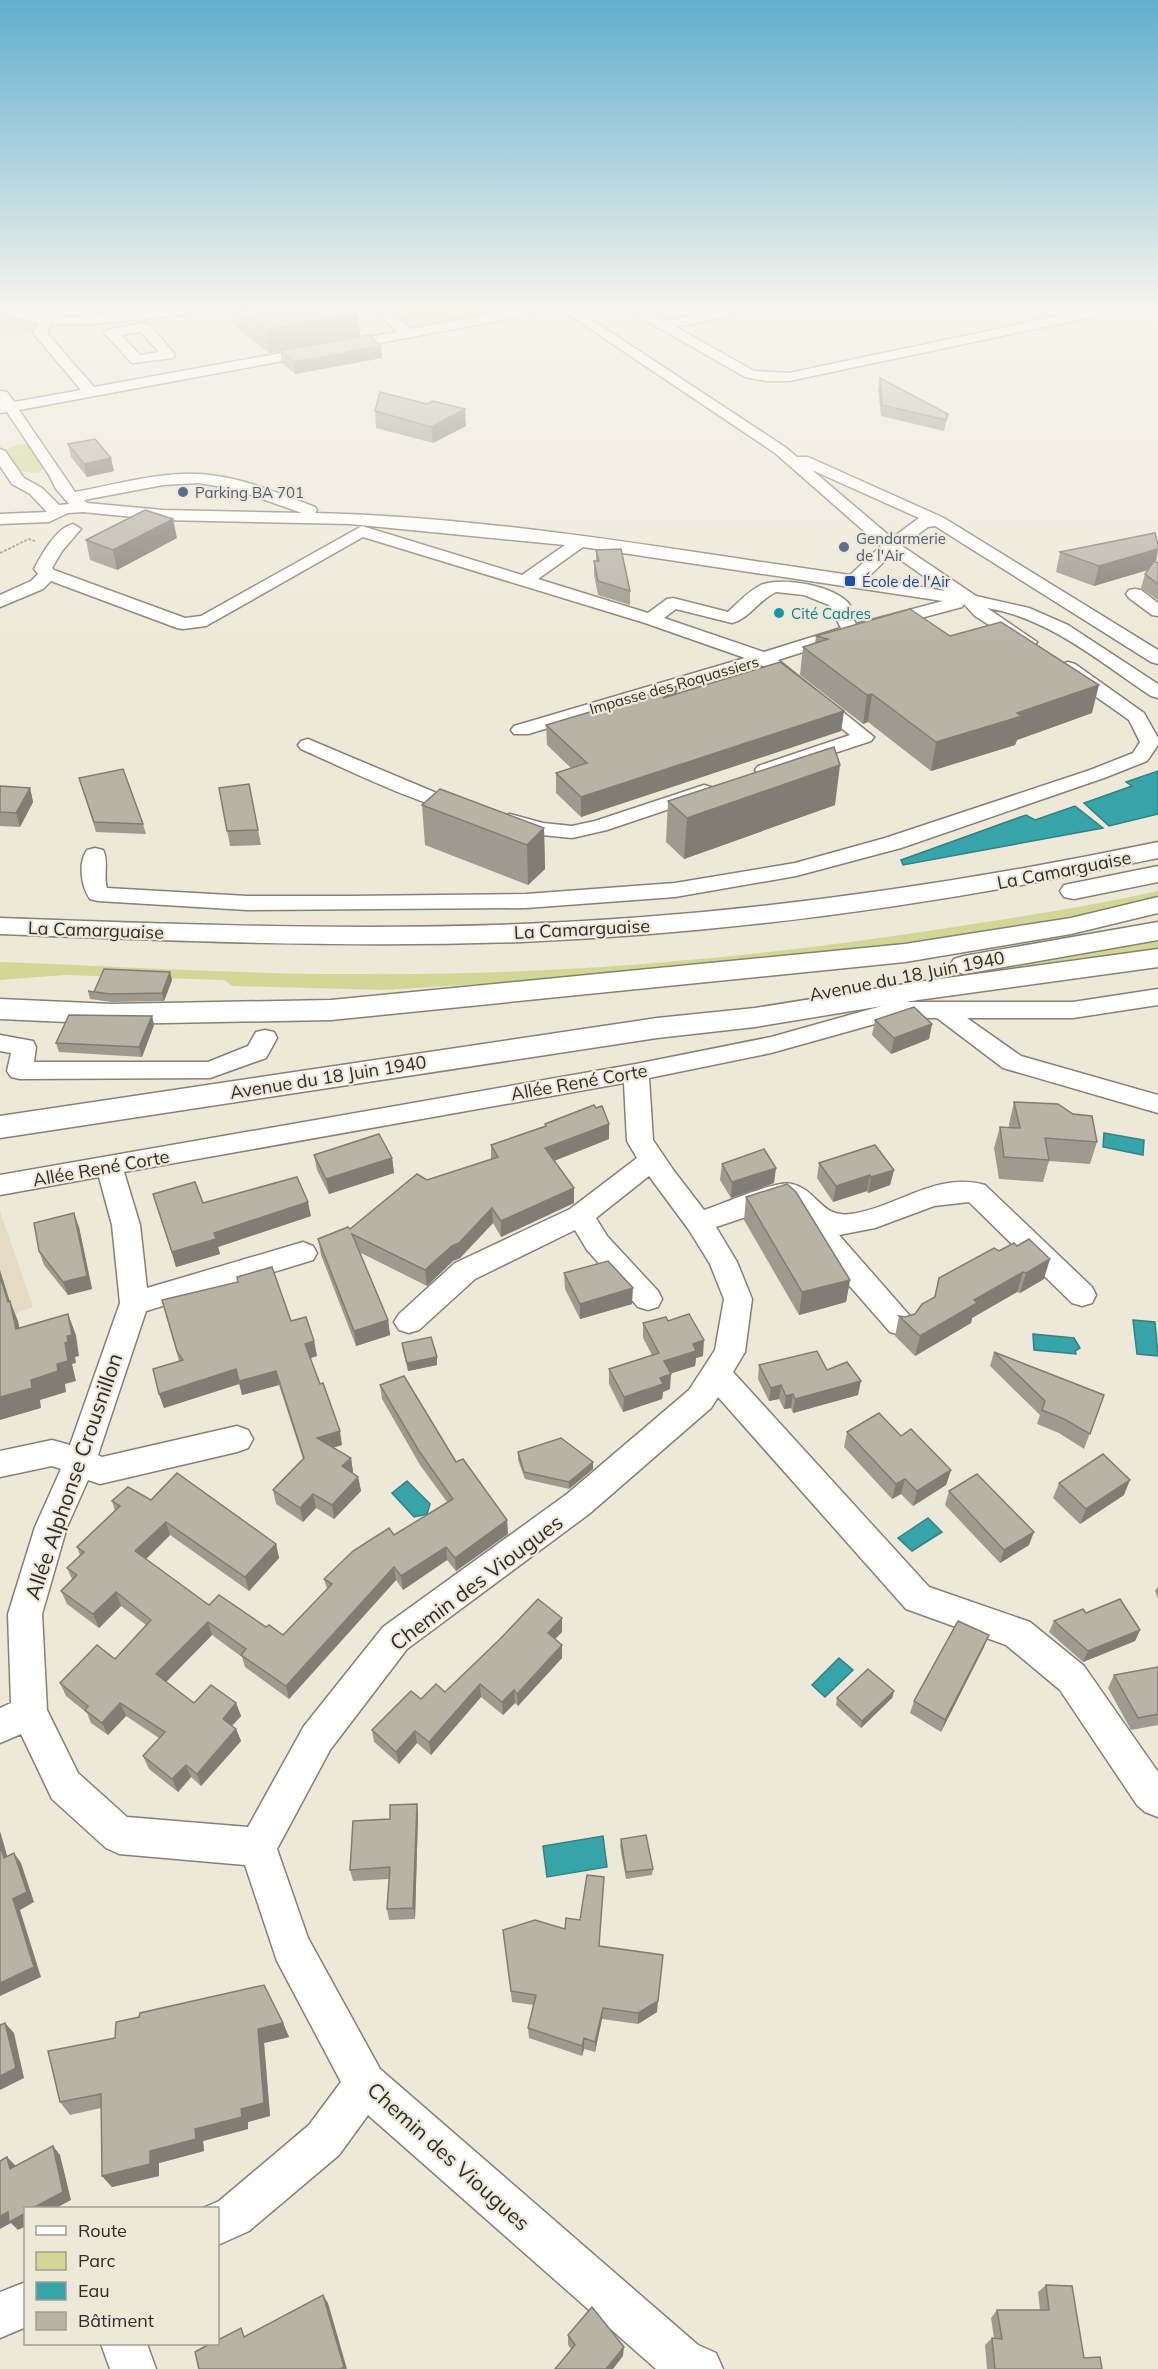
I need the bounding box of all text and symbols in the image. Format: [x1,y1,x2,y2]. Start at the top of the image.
place label: Parking BA 701 [195,483,304,502]
marker: Parking BA 701 [176,485,190,499]
place label: Gendarmerie de l'Air [856,529,946,565]
marker: Gendarmerie de l'Air [837,540,851,554]
place label: École de l'Air [862,572,951,591]
marker: École de l'Air [843,574,857,588]
place label: Cité Cadres [791,604,871,623]
marker: Cité Cadres [772,606,786,620]
street label: Impasse des Roquassiers [587,652,761,718]
street label: La Camarguaise [995,846,1133,894]
street label: La Camarguaise [513,914,651,944]
street label: La Camarguaise [28,916,164,944]
street label: Avenue du 18 Juin 1940 [807,946,1007,1006]
street label: Avenue du 18 Juin 1940 [228,1050,428,1104]
street label: Allée René Corte [509,1059,649,1105]
street label: Allée René Corte [31,1145,171,1191]
street label: Allée Alphonse Crousnillon [19,1349,127,1603]
street label: Chemin des Viougues [384,1509,568,1655]
street label: Chemin des Viougues [362,2076,536,2236]
legend [24,2207,219,2345]
text: Route [78,2219,127,2242]
text: Parc [78,2249,116,2272]
text: Eau [78,2279,110,2302]
text: Bâtiment [78,2309,154,2332]

